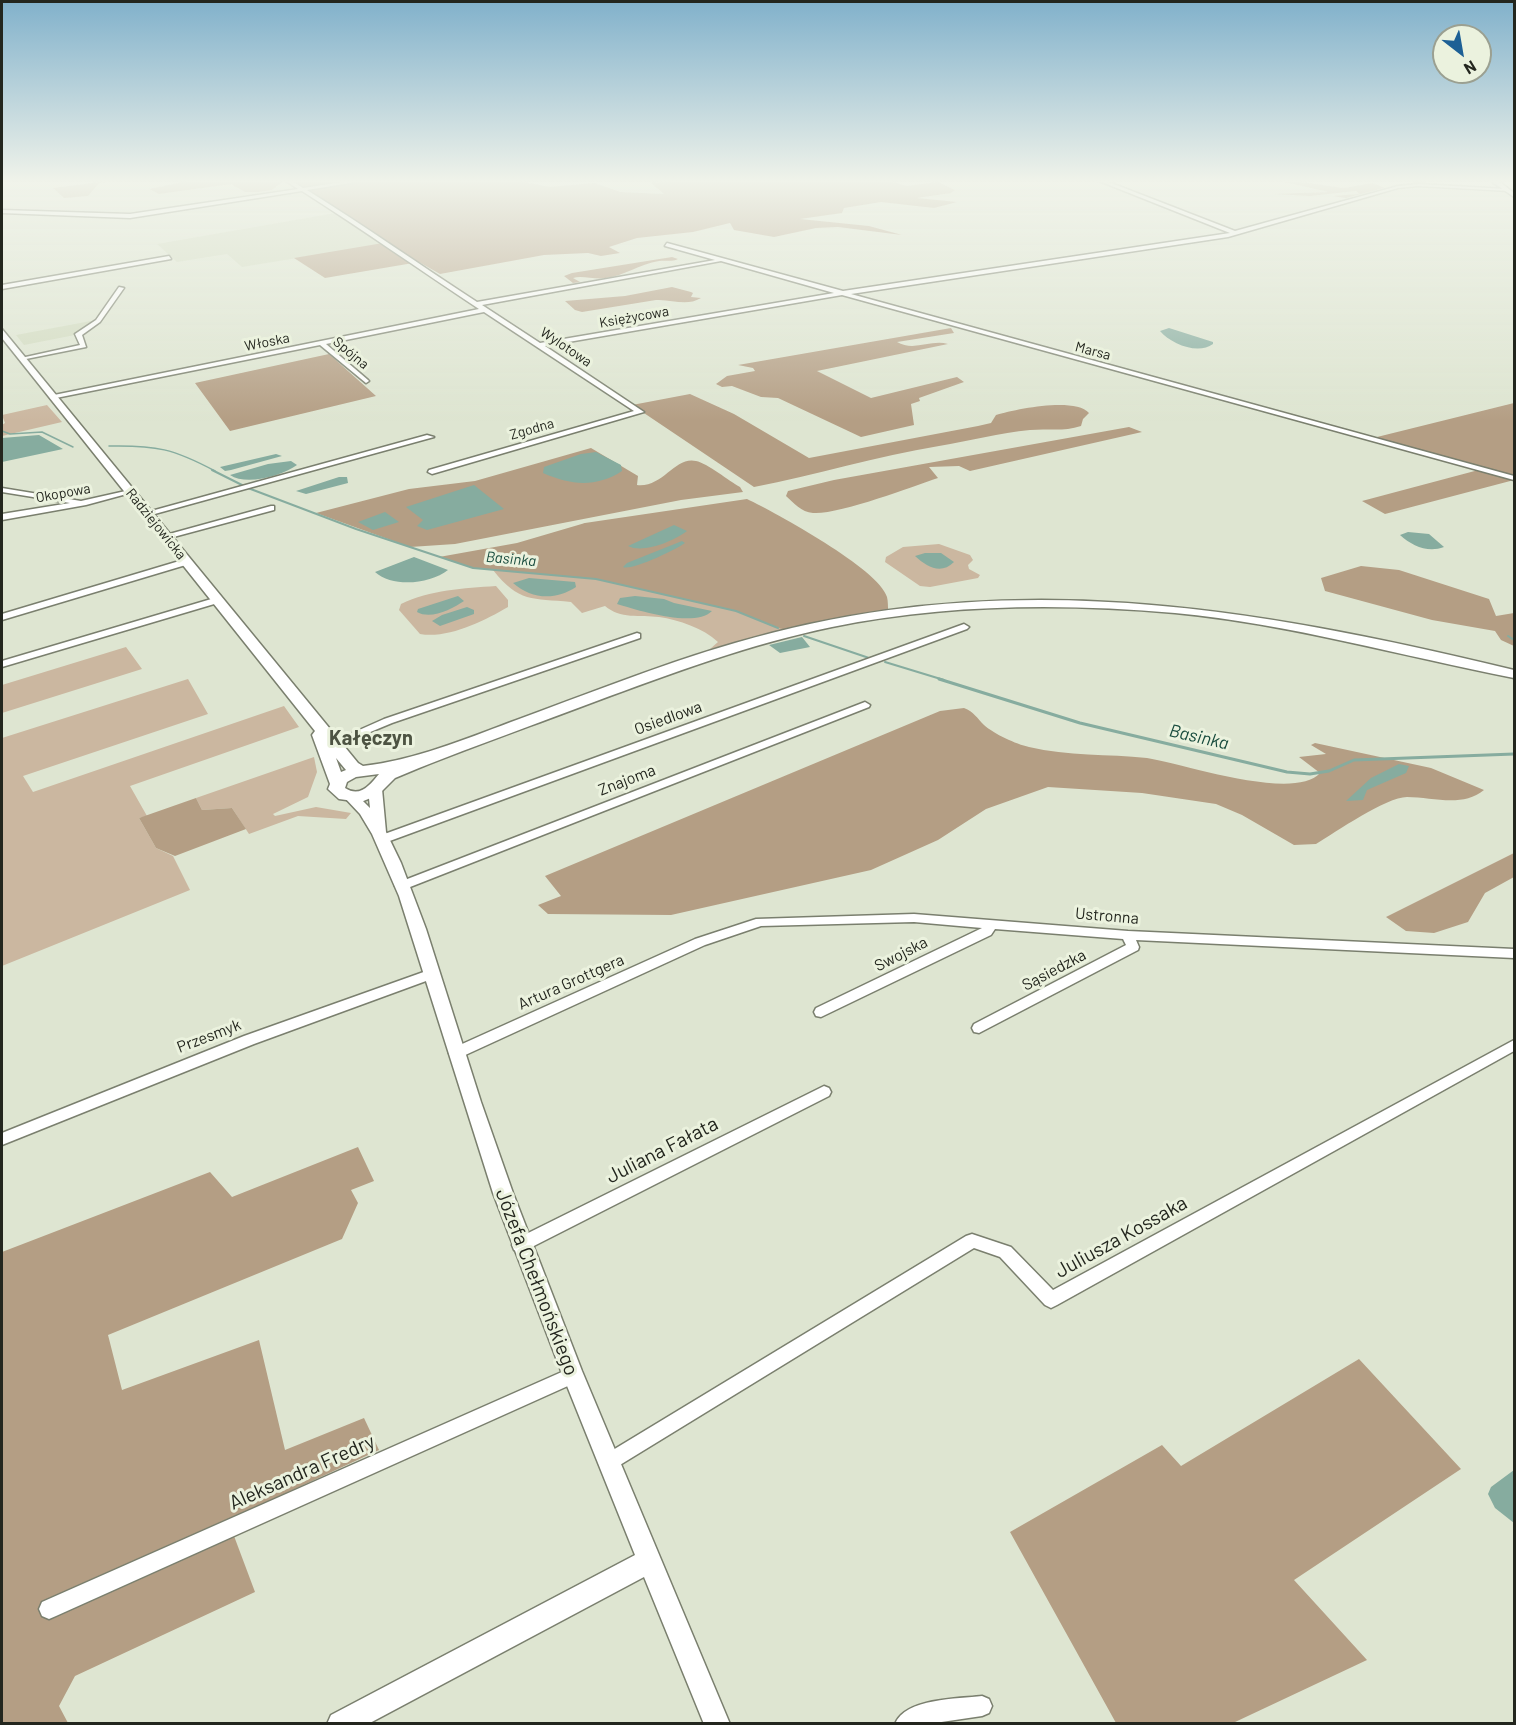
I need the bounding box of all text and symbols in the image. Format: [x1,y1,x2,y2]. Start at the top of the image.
north arrow [1432,24,1492,84]
text: N [1461,57,1480,79]
street label: Księżycowa [598,303,670,331]
street label: Wylotowa [537,324,595,370]
street label: Włoska [243,329,291,355]
street label: Spójna [330,333,372,373]
street label: Marsa [1073,338,1113,364]
street label: Zgodna [508,415,556,443]
street label: Okopowa [34,480,92,506]
street label: Radziejowicka [122,485,190,563]
water label: Basinka [485,548,537,570]
street label: Osiedlowa [632,697,704,739]
water label: Basinka [1167,720,1231,754]
district label: Kałęczyn [329,726,413,750]
street label: Znajoma [596,760,658,800]
street label: Ustronna [1074,904,1140,928]
street label: Swojska [871,933,931,975]
street label: Sąsiedzka [1019,945,1089,995]
street label: Artura Grottgera [515,950,627,1014]
street label: Przesmyk [174,1015,244,1057]
street label: Juliana Fałata [602,1111,722,1189]
street label: Józefa Chełmońskiego [490,1185,584,1379]
street label: Juliusza Kossaka [1051,1191,1191,1283]
street label: Aleksandra Fredry [225,1429,379,1515]

